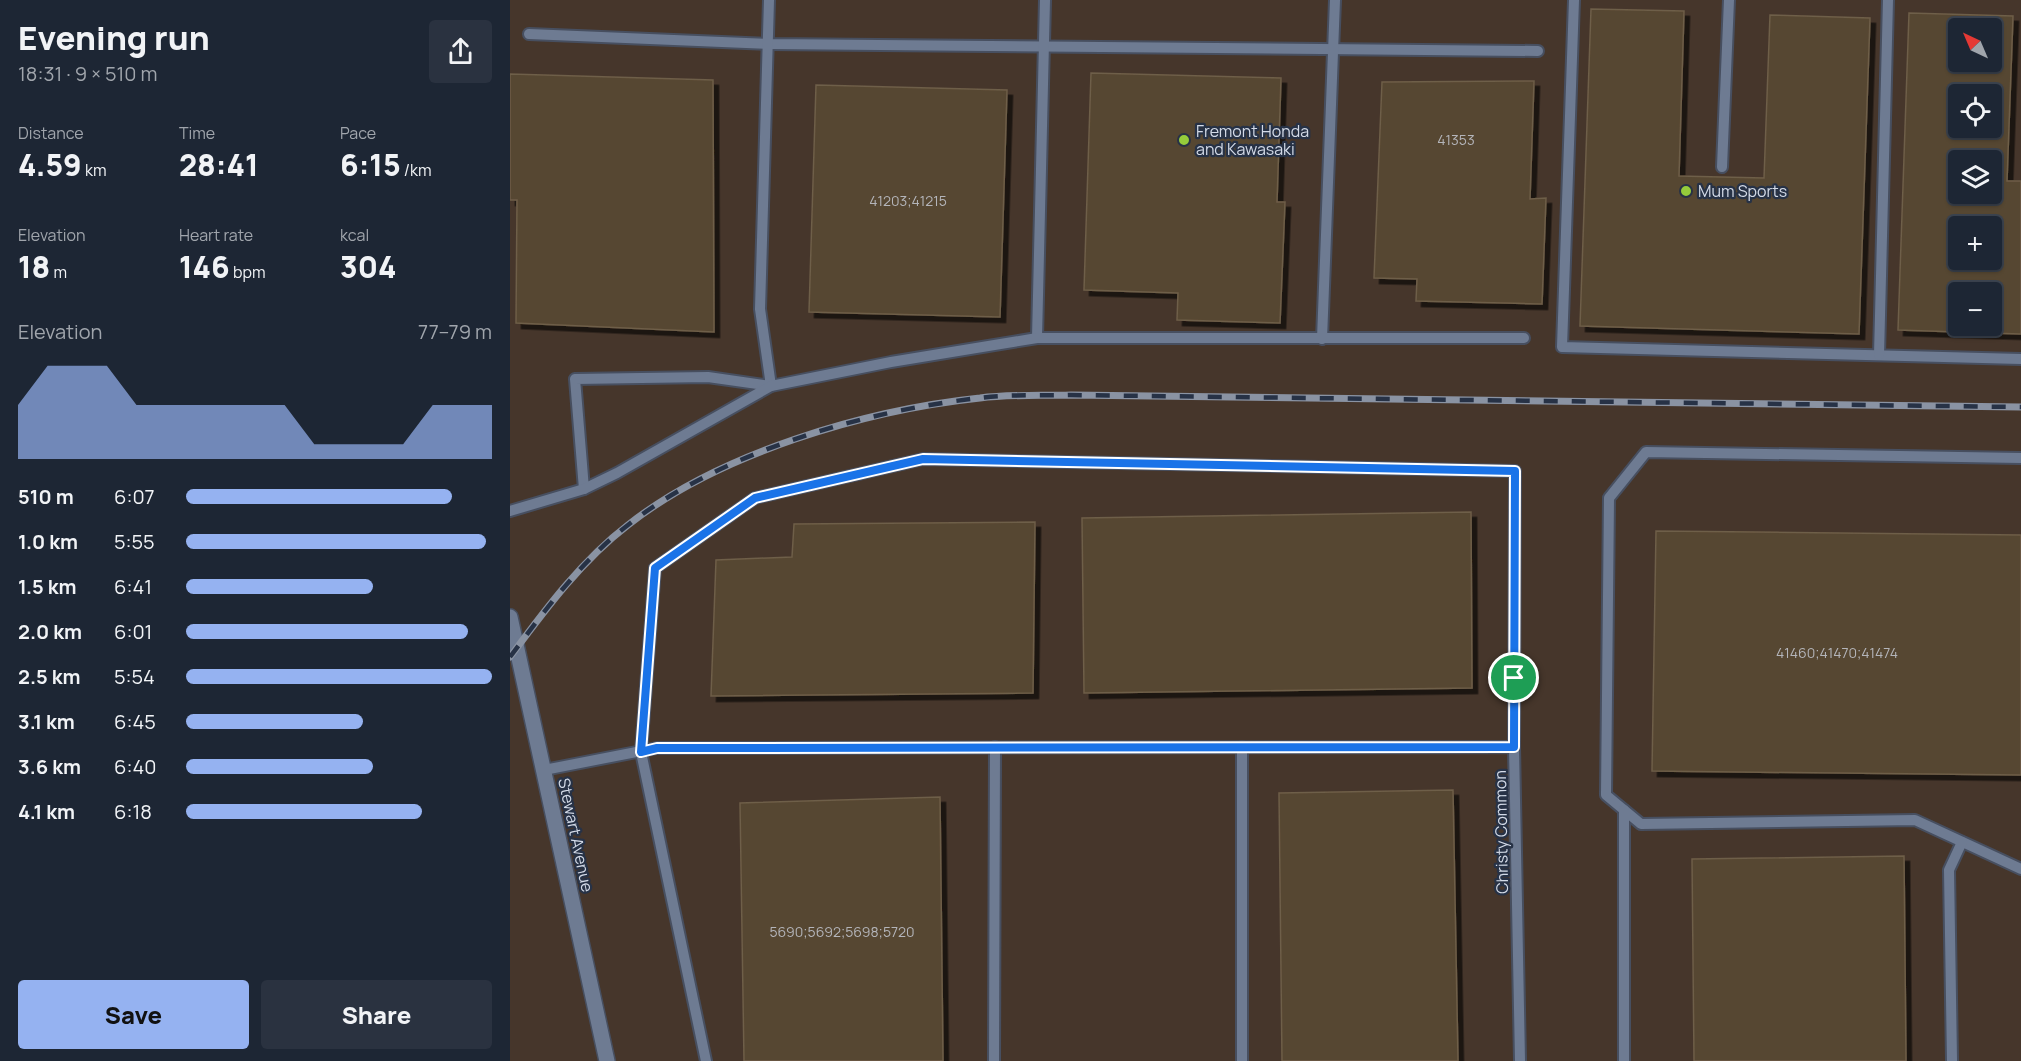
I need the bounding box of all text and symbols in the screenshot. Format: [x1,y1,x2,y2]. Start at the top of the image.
text: Evening run [18,15,210,60]
north arrow [1948,18,2002,72]
map controls [1948,18,2002,336]
button: share [429,20,492,83]
text: 18:31 · 9 × 510 m [18,60,157,87]
button: locate [1948,84,2002,138]
place label: Fremont Honda and Kawasaki [1196,120,1309,160]
text: Distance [18,122,84,144]
text: Time [179,122,215,144]
text: Pace [340,122,376,144]
house number: 41353 [1437,130,1475,149]
marker: Fremont Honda and Kawasaki [1177,133,1191,147]
text: 4.59 [18,144,82,185]
text: 28:41 [179,144,259,185]
text: 6:15 [340,144,401,185]
button: layers [1948,150,2002,204]
text: km [82,159,107,181]
text: /km [401,159,432,181]
place label: Mum Sports [1698,180,1787,202]
marker: Mum Sports [1679,184,1693,198]
house number: 41203;41215 [869,191,947,210]
button: + [1948,216,2002,270]
text: Elevation [18,224,86,246]
text: Heart rate [179,224,253,246]
text: kcal [340,224,369,246]
text: 18 [18,246,50,287]
text: 146 [179,246,230,287]
text: 304 [340,246,396,287]
text: m [50,261,67,283]
text: bpm [230,261,265,283]
button: − [1948,282,2002,336]
text: Elevation [18,318,102,345]
text: 77–79 m [418,318,492,345]
text: 510 m [18,483,74,510]
text: 6:07 [114,483,155,510]
text: 1.0 km [18,528,78,555]
text: 5:55 [114,528,155,555]
text: 1.5 km [18,573,77,600]
text: 6:41 [114,573,152,600]
text: 2.0 km [18,618,82,645]
text: 6:01 [114,618,152,645]
house number: 41460;41470;41474 [1776,643,1898,662]
pin [1488,652,1539,703]
icon: arrive [1497,661,1530,694]
text: 2.5 km [18,663,80,690]
text: 5:54 [114,663,155,690]
text: 3.1 km [18,708,75,735]
text: 6:45 [114,708,156,735]
text: 3.6 km [18,753,81,780]
text: 6:40 [114,753,156,780]
street label: Christy Common [1489,770,1513,894]
street label: Stewart Avenue [553,776,599,894]
text: 4.1 km [18,798,75,825]
text: 6:18 [114,798,152,825]
house number: 5690;5692;5698;5720 [769,922,915,941]
button: Save [18,980,249,1049]
button: Share [261,980,492,1049]

